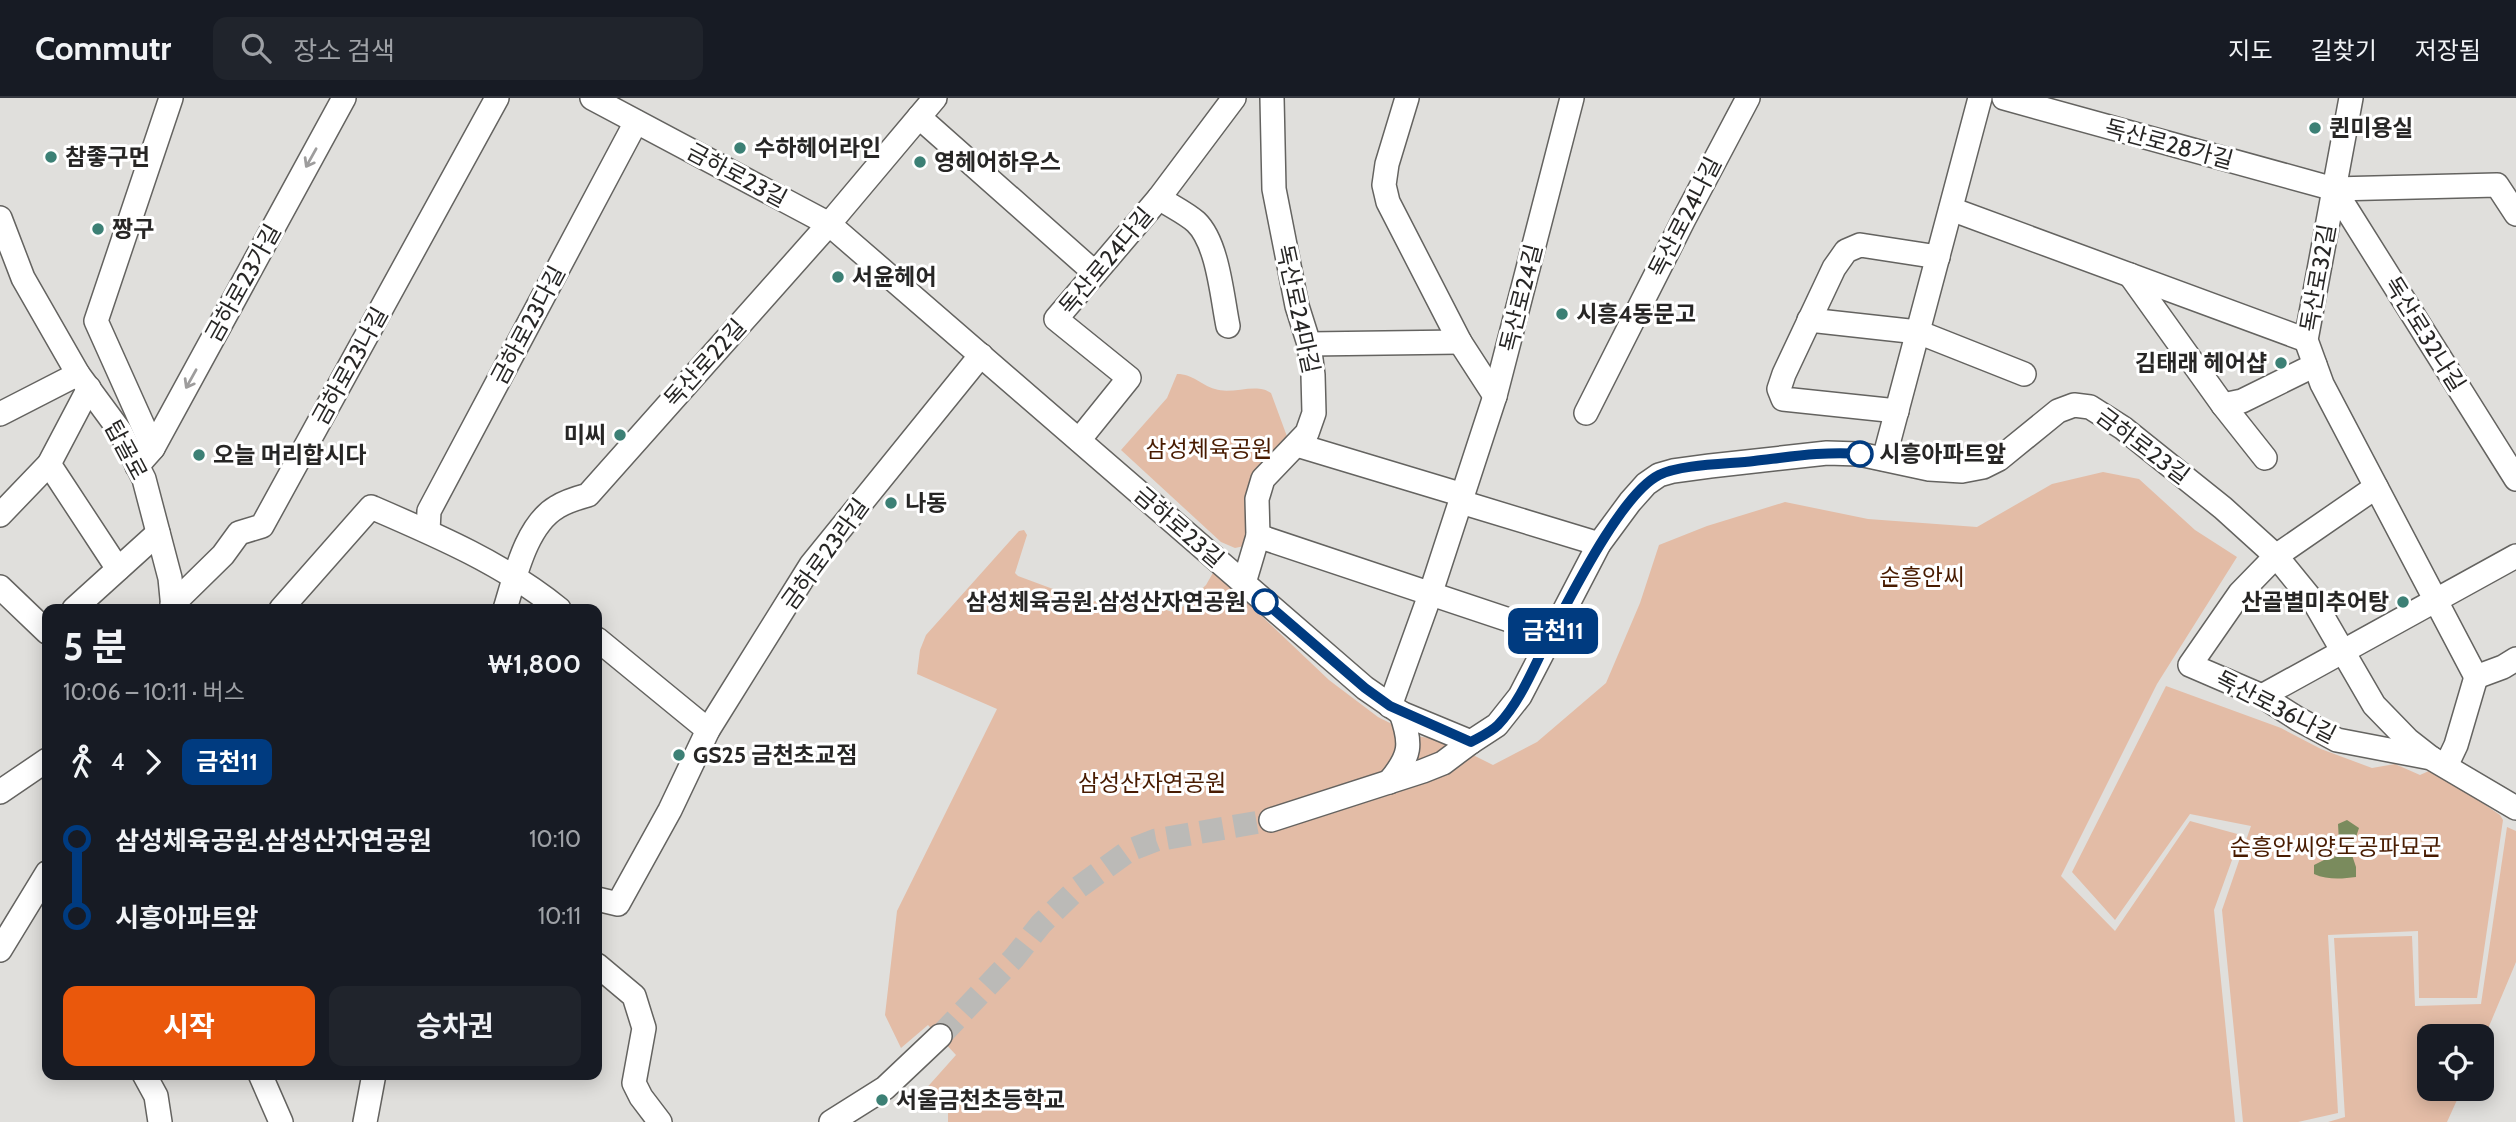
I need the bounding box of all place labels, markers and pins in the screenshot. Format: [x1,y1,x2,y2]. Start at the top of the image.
place label: 퀸미용실 [2329,114,2414,142]
marker: 퀸미용실 [2307,120,2323,136]
place label: 수하헤어라인 [754,134,881,162]
marker: 수하헤어라인 [732,140,748,156]
place label: 참좋구먼 [65,143,150,171]
place label: 영헤어하우스 [934,148,1061,176]
marker: 참좋구먼 [43,149,59,165]
marker: 영헤어하우스 [912,154,928,170]
place label: 짱구 [112,215,154,243]
marker: 짱구 [90,221,106,237]
place label: 서윤헤어 [852,263,937,291]
marker: 서윤헤어 [830,269,846,285]
place label: 시흥4동문고 [1576,300,1696,328]
marker: 시흥4동문고 [1554,306,1570,322]
place label: 김태래 헤어샵 [2135,349,2267,377]
marker: 김태래 헤어샵 [2273,355,2289,371]
place label: 미씨 [564,421,606,449]
marker: 미씨 [612,427,628,443]
place label: 시흥아파트앞 [1879,440,2006,468]
place label: 오늘 머리합시다 [213,441,366,469]
marker: 시흥아파트앞 [1847,441,1873,467]
marker: 오늘 머리합시다 [191,447,207,463]
place label: 나동 [905,489,947,517]
marker: 나동 [883,495,899,511]
place label: 삼성체육공원.삼성산자연공원 [966,588,1246,616]
place label: 산골별미추어탕 [2241,588,2389,616]
marker: 삼성체육공원.삼성산자연공원 [1252,589,1278,615]
marker: 산골별미추어탕 [2395,594,2411,610]
place label: GS25 금천초교점 [693,741,857,769]
marker: GS25 금천초교점 [671,747,687,763]
place label: 서울금천초등학교 [896,1086,1065,1114]
marker: 서울금천초등학교 [874,1092,890,1108]

